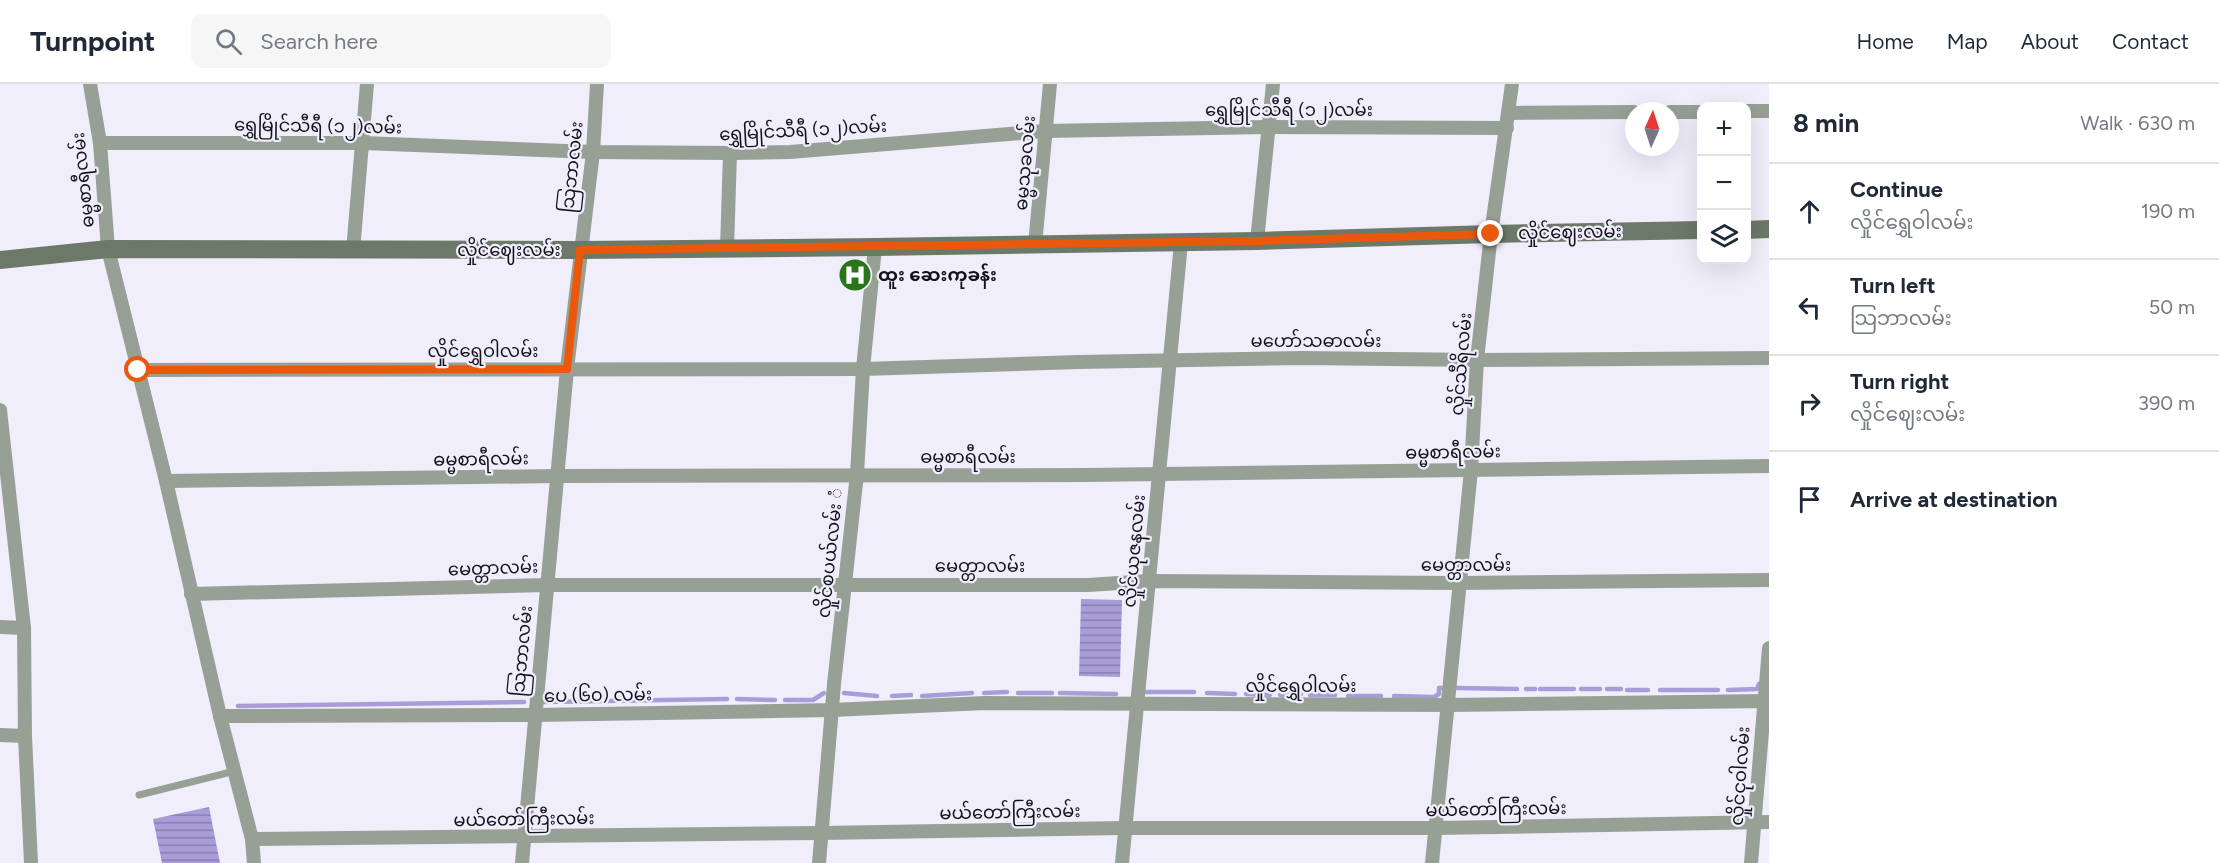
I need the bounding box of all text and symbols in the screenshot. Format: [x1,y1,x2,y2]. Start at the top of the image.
search box [191,14,611,68]
text: Turnpoint [30,24,155,58]
icon: search [212,25,245,58]
text: Search here [260,28,378,55]
text: Home [1857,29,1914,54]
text: Map [1947,29,1988,54]
text: About [2021,29,2079,54]
text: Contact [2112,29,2189,54]
street label: ရွှေမြိုင်သီရီ (၁၂)လမ်း [1205,96,1373,125]
north arrow [1625,102,1679,156]
map controls [1697,102,1751,264]
button: + [1697,102,1751,156]
text: 8 min [1793,107,1859,139]
street label: ရွှေမြိုင်သီရီ (၁၂)လမ်း [234,111,402,142]
text: Walk · 630 m [2080,111,2195,135]
street label: ရွှေမြိုင်သီရီ (၁၂)လမ်း [718,112,888,149]
street label: ဓမ္မသုခလမ်း [1008,114,1045,212]
street label: သြဘာလမ်း [554,120,592,214]
street label: ဓမ္မစာရီလမ်း [64,131,103,229]
button: − [1697,156,1751,210]
text: Continue [1850,176,1943,203]
icon: ahead [1793,195,1826,228]
text: 190 m [2141,199,2195,223]
button: layers [1697,210,1751,264]
text: လှိုင်ရွှေဝါလမ်း [1850,210,1973,234]
street label: လှိုင်ဈေးလမ်း [1518,217,1622,248]
route end [1477,220,1503,246]
street label: လှိုင်ဈေးလမ်း [457,236,561,265]
hospital icon: ထူး ဆေးကုခန်း [837,257,873,293]
place label: ထူး ဆေးကုခန်း [878,263,997,289]
text: Turn left [1850,272,1936,299]
icon: left [1793,291,1826,324]
text: 50 m [2149,295,2195,319]
text: သြဘာလမ်း [1850,306,1952,330]
street label: လှိုင်သီရိလမ်း [1443,311,1480,417]
street label: မဟော်သဓာလမ်း [1251,328,1382,352]
street label: လှိုင်ရွှေဝါလမ်း [427,337,539,366]
route start [124,356,150,382]
text: Turn right [1850,368,1949,395]
icon: right [1793,387,1826,420]
text: 390 m [2138,391,2195,415]
text: လှိုင်ဈေးလမ်း [1850,402,1965,426]
street label: ဓမ္မစာရီလမ်း [1405,437,1501,468]
street label: ဓမ္မစာရီလမ်း [920,443,1016,472]
street label: ဓမ္မစာရီလမ်း [433,444,529,475]
icon: arrive [1793,483,1826,516]
text: Arrive at destination [1850,486,2058,513]
street label: လှိုင်စပယ်လမ်း ံ [809,487,852,619]
street label: လှိုင်ယုဇနလမ်း [1115,493,1154,609]
street label: မေတ္တာလမ်း [1421,552,1511,580]
street label: မေတ္တာလမ်း [447,553,539,585]
street label: မေတ္တာလမ်း [935,553,1025,581]
street label: သြဘာလမ်း [505,604,541,698]
street label: လှိုင်ရွှေဝါလမ်း [1245,672,1357,701]
street label: ပေ (၆၀) လမ်း [544,681,652,707]
street label: လှိုင်ငုဝါလမ်း [1723,726,1758,827]
street label: မယ်တော်ကြီးလမ်း [1425,794,1567,825]
street label: မယ်တော်ကြီးလမ်း [939,797,1081,828]
street label: မယ်တော်ကြီးလမ်း [453,804,595,835]

